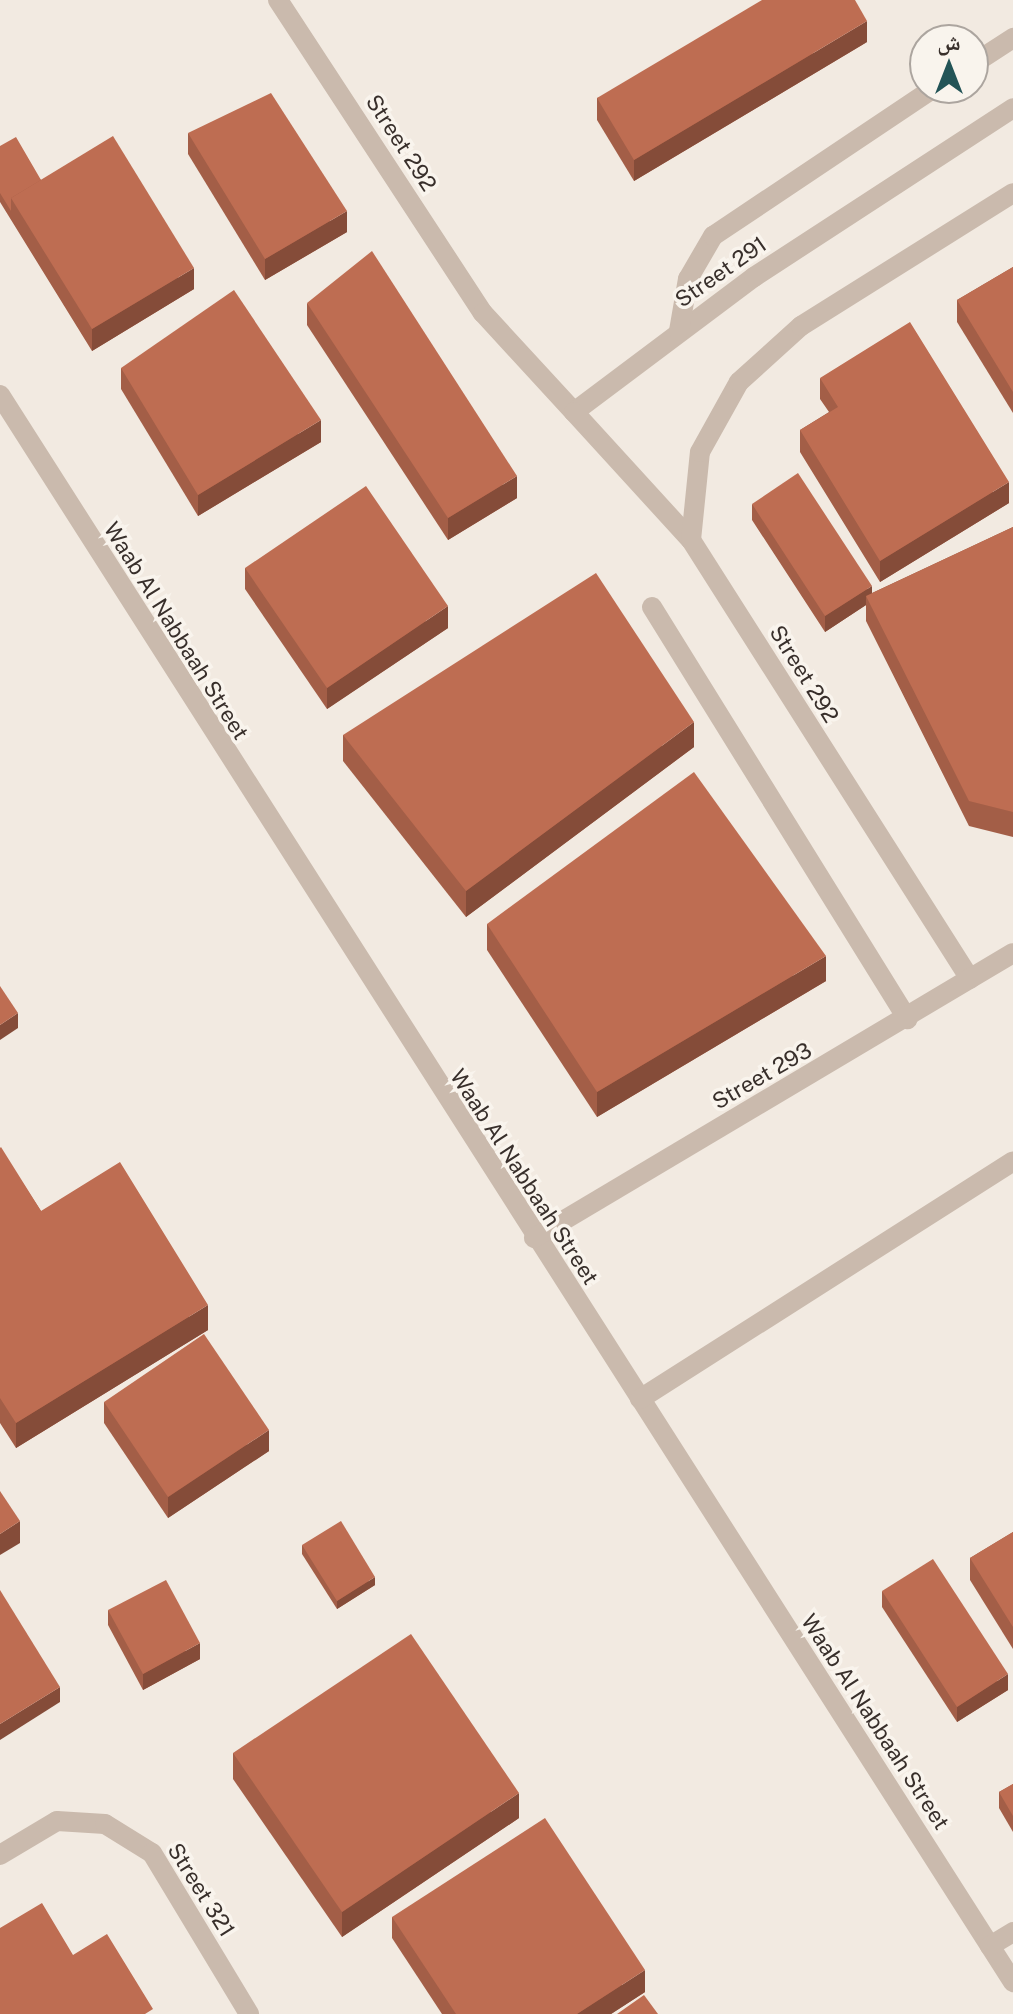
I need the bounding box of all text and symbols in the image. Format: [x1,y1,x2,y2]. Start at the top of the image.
north arrow [909,24,989,104]
text: ش [937,29,961,55]
street label: Street 292 [360,90,442,196]
street label: Street 291 [670,231,772,313]
street label: Waab Al Nabbaah Street [98,517,254,745]
street label: Street 292 [764,621,844,727]
street label: Street 293 [708,1037,816,1115]
street label: Waab Al Nabbaah Street [444,1064,604,1290]
street label: Waab Al Nabbaah Street [795,1609,955,1835]
street label: Street 321 [162,1838,240,1942]

